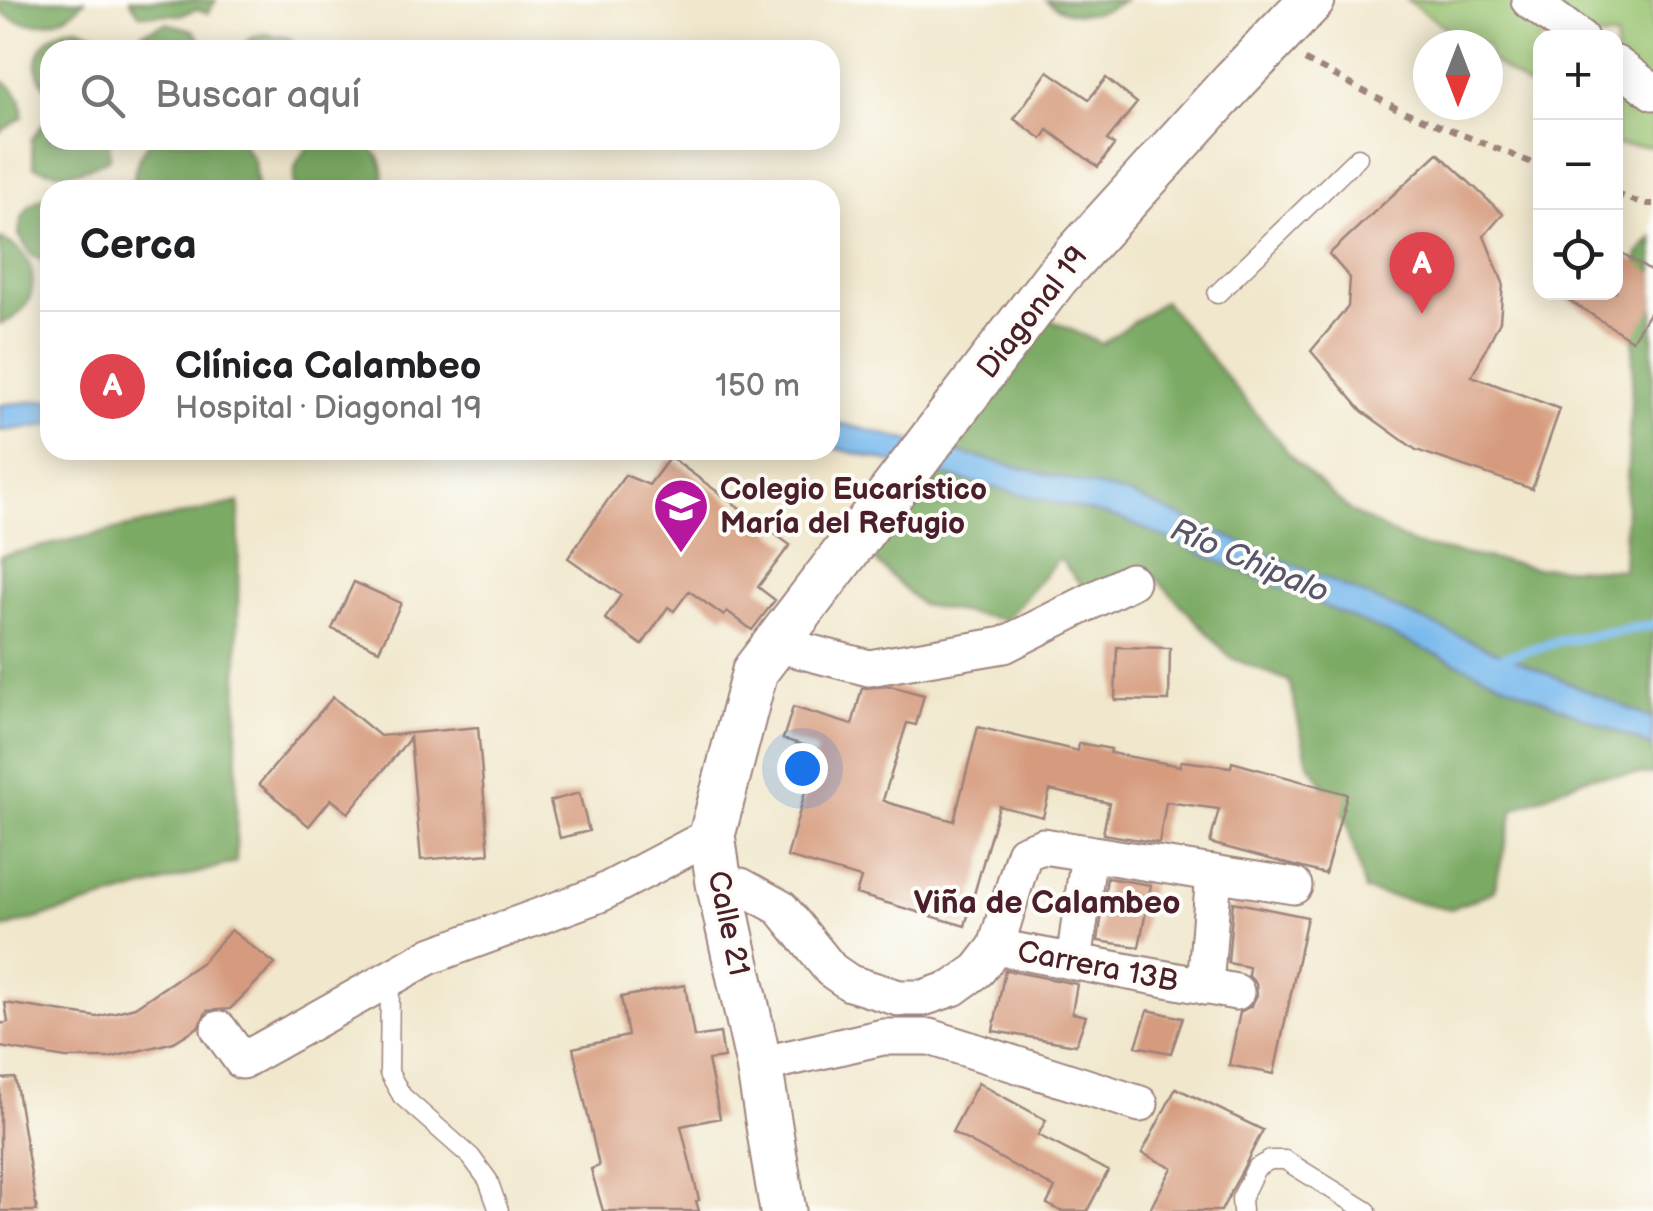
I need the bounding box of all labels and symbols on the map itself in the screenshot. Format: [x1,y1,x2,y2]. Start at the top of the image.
north arrow [1413,30,1503,120]
pin: A [1390,232,1454,314]
street label: Diagonal 19 [970,239,1096,386]
place label: Colegio Eucarístico María del Refugio [720,472,987,542]
school or university icon: Colegio Eucarístico María del Refugio [651,476,711,555]
water label: Río Chipalo [1165,511,1334,612]
your location [777,743,828,794]
street label: Calle 21 [699,868,757,979]
district label: Viña de Calambeo [914,884,1180,923]
street label: Carrera 13B [1014,934,1181,1000]

